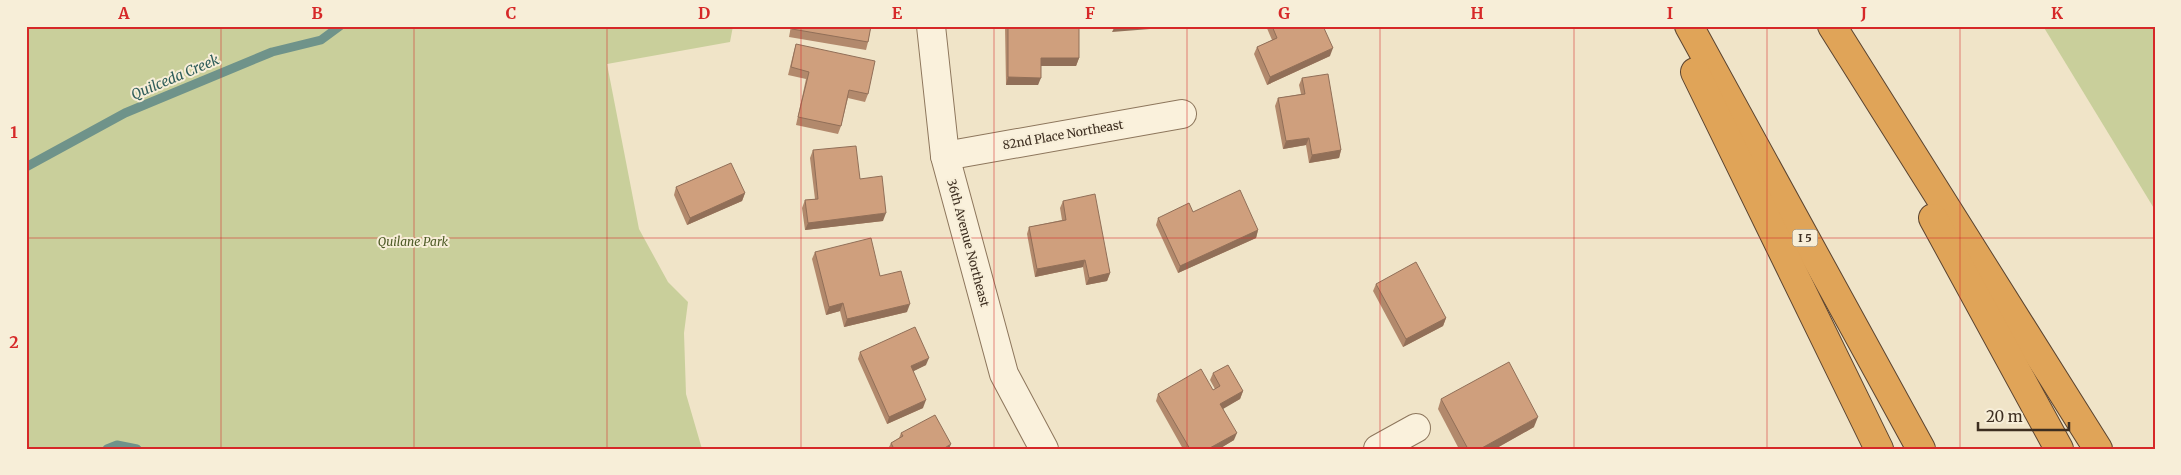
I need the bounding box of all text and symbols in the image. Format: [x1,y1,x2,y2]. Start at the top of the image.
text: A [117,3,130,23]
text: B [311,3,323,23]
text: C [506,3,516,23]
text: D [698,3,710,23]
text: E [892,3,903,23]
text: F [1085,3,1095,23]
text: G [1278,3,1290,23]
text: H [1470,3,1484,23]
text: I [1667,3,1673,23]
text: J [1860,3,1867,23]
text: K [2051,3,2063,23]
water label: Quilceda Creek [128,50,222,104]
street label: 82nd Place Northeast [1001,116,1125,153]
text: 1 [10,122,18,142]
street label: 36th Avenue Northeast [944,177,993,309]
road number: I 5 [1792,230,1818,247]
park label: Quilane Park [378,234,449,249]
text: 2 [9,332,19,352]
scale bar [1978,400,2070,432]
text: 20 m [1986,407,2023,426]

